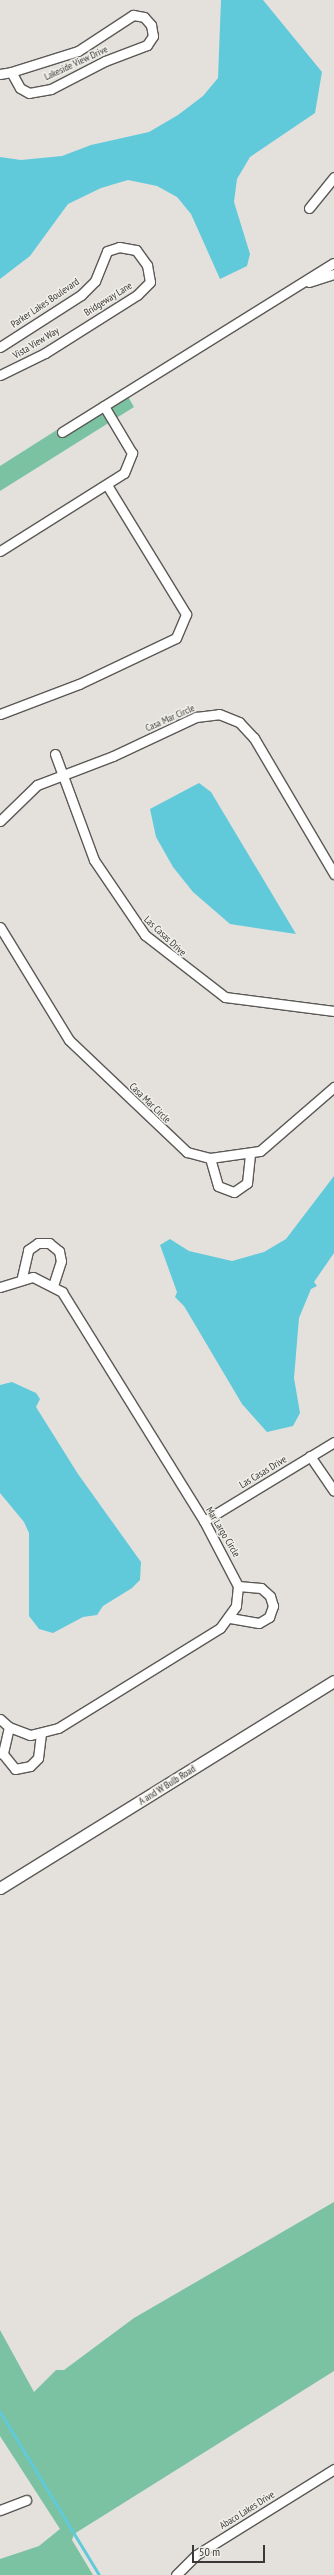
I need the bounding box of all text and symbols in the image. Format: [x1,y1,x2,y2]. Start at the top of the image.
street label: Lakeside View Drive [42,43,110,83]
street label: Parker Lakes Boulevard [9,276,81,330]
street label: Bridgeway Lane [82,279,134,319]
street label: Vista View Way [11,324,61,362]
street label: Casa Mar Circle [143,702,197,734]
street label: Las Casas Drive [142,914,188,958]
street label: Casa Mar Circle [127,1080,173,1126]
street label: Las Casas Drive [237,1453,289,1491]
street label: Mar Largo Circle [203,1505,243,1559]
street label: A and W Bulb Road [136,1763,198,1807]
street label: Abaco Lakes Drive [217,2488,277,2532]
scale bar [194,2537,267,2563]
text: 50 m [199,2544,220,2559]

